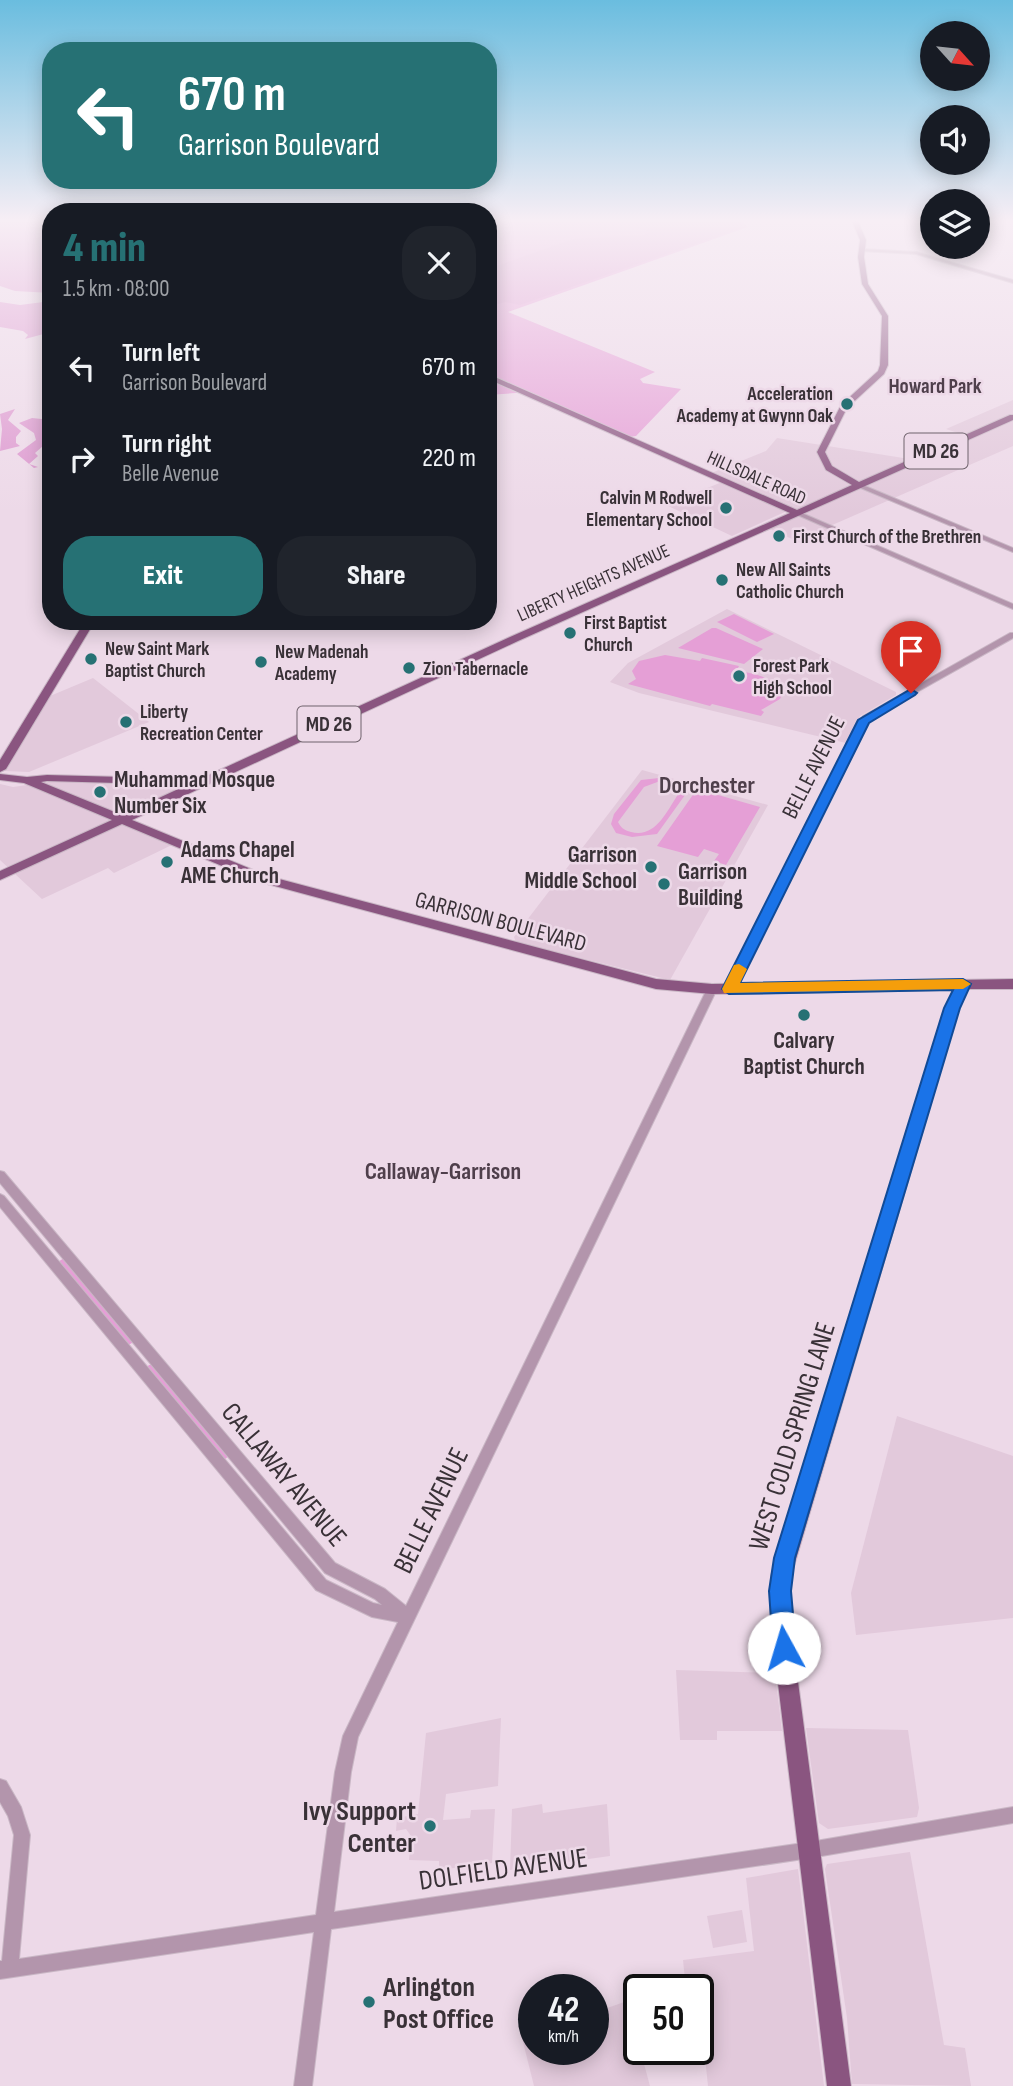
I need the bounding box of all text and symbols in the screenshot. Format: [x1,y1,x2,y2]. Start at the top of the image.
north arrow [920,21,990,91]
map controls [920,21,990,259]
text: 670 m [178,66,286,125]
icon: left [63,70,154,161]
button: sound [920,105,990,175]
text: Garrison Boulevard [178,126,380,165]
button: layers [920,189,990,259]
text: 4 min [63,223,146,274]
button: close [402,226,476,300]
text: 1.5 km · 08:00 [63,275,169,303]
text: Turn left [122,338,200,369]
icon: left [63,349,101,387]
text: 670 m [422,352,476,383]
text: Garrison Boulevard [122,369,267,397]
district label: Howard Park [888,374,982,399]
place label: Acceleration Academy at Gwynn Oak [676,383,833,428]
marker: Acceleration Academy at Gwynn Oak [839,396,855,412]
text: Turn right [122,429,211,460]
road number: MD 26 [904,434,968,468]
icon: right [63,440,101,478]
text: 220 m [422,443,476,474]
street label: HILLSDALE ROAD [703,446,810,510]
text: Belle Avenue [122,460,219,488]
place label: Calvin M Rodwell Elementary School [586,487,712,532]
marker: Calvin M Rodwell Elementary School [718,500,734,516]
place label: First Church of the Brethren [793,526,981,549]
marker: First Church of the Brethren [771,528,787,544]
button: Exit [63,536,263,616]
button: Share [277,536,476,616]
street label: LIBERTY HEIGHTS AVENUE [514,539,673,627]
place label: New All Saints Catholic Church [736,559,844,604]
marker: New All Saints Catholic Church [714,572,730,588]
place label: First Baptist Church [584,612,667,657]
pin [881,621,941,693]
marker: First Baptist Church [562,625,578,641]
icon: arrive [892,632,930,670]
place label: New Saint Mark Baptist Church [105,638,209,683]
place label: New Madenah Academy [274,641,368,686]
marker: New Saint Mark Baptist Church [83,651,99,667]
marker: New Madenah Academy [253,654,269,670]
place label: Forest Park High School [753,655,832,700]
place label: Zion Tabernacle [423,658,528,681]
marker: Zion Tabernacle [401,660,417,676]
marker: Forest Park High School [731,668,747,684]
place label: Liberty Recreation Center [140,701,263,746]
road number: MD 26 [298,706,360,742]
street label: BELLE AVENUE [776,711,852,823]
marker: Liberty Recreation Center [118,714,134,730]
place label: Muhammad Mosque Number Six [114,766,275,820]
district label: Dorchester [659,771,755,800]
marker: Muhammad Mosque Number Six [92,784,108,800]
place label: Adams Chapel AME Church [180,836,295,890]
place label: Garrison Middle School [525,841,637,895]
marker: Adams Chapel AME Church [159,854,175,870]
place label: Garrison Building [678,858,747,912]
marker: Garrison Middle School [643,859,659,875]
marker: Garrison Building [656,876,672,892]
street label: GARRISON BOULEVARD [412,886,589,958]
marker: Calvary Baptist Church [796,1007,812,1023]
place label: Calvary Baptist Church [743,1027,865,1081]
district label: Callaway-Garrison [365,1157,521,1186]
street label: WEST COLD SPRING LANE [742,1318,843,1554]
street label: CALLAWAY AVENUE [214,1396,354,1554]
street label: BELLE AVENUE [387,1442,476,1579]
position arrow [747,1611,821,1685]
place label: Ivy Support Center [302,1795,416,1860]
marker: Ivy Support Center [422,1818,438,1834]
street label: DOLFIELD AVENUE [417,1841,590,1898]
place label: Arlington Post Office [382,1971,494,2036]
speed limit sign: 50 [623,1974,714,2065]
text: 42 [548,1989,579,2032]
marker: Arlington Post Office [361,1994,377,2010]
text: km/h [548,2026,579,2047]

